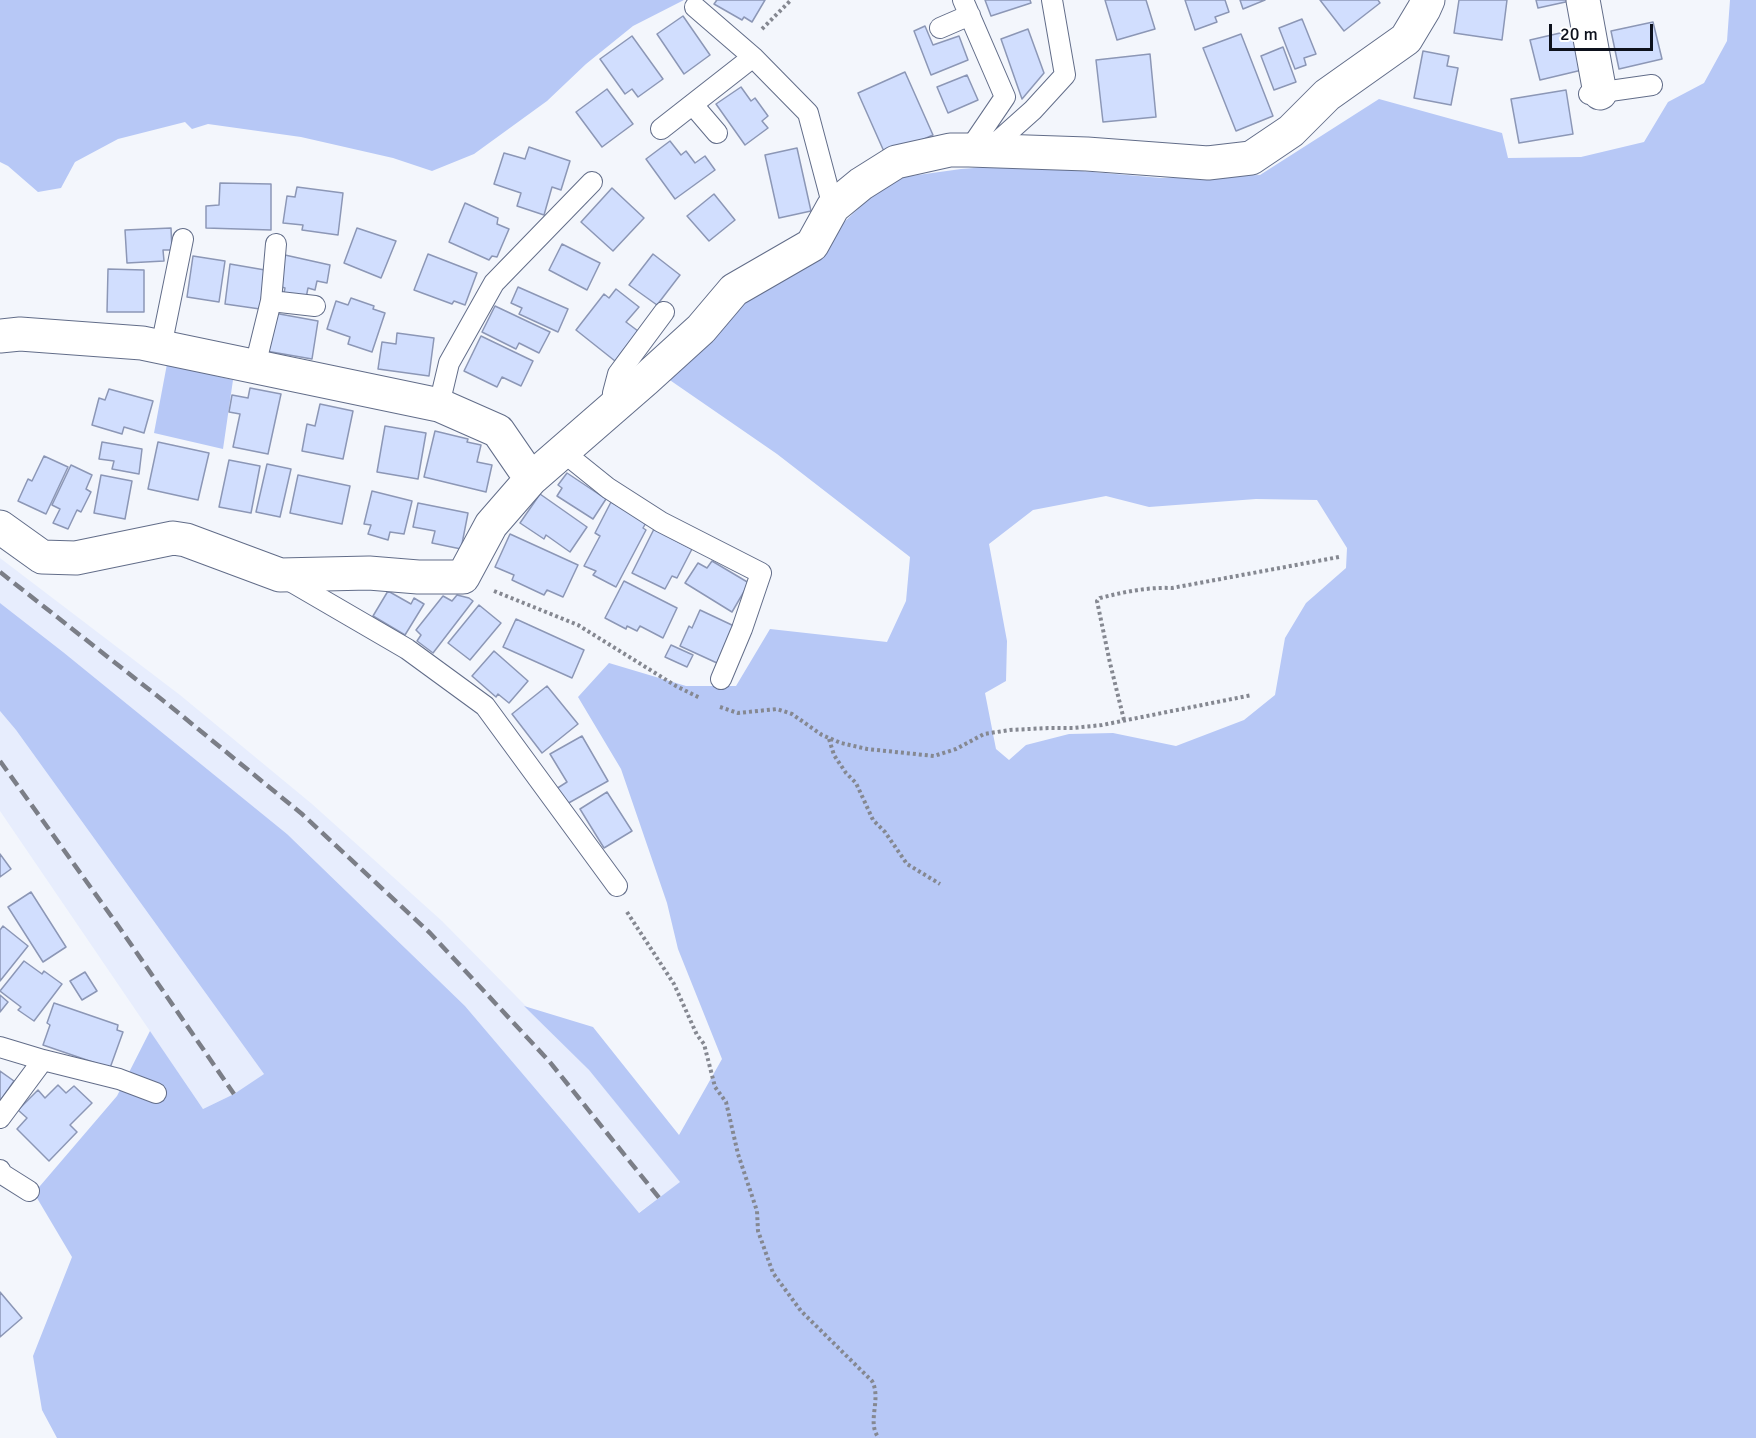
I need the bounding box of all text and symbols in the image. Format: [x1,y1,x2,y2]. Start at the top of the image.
scale bar [1552,12,1656,50]
text: 20 m [1560,23,1598,45]

